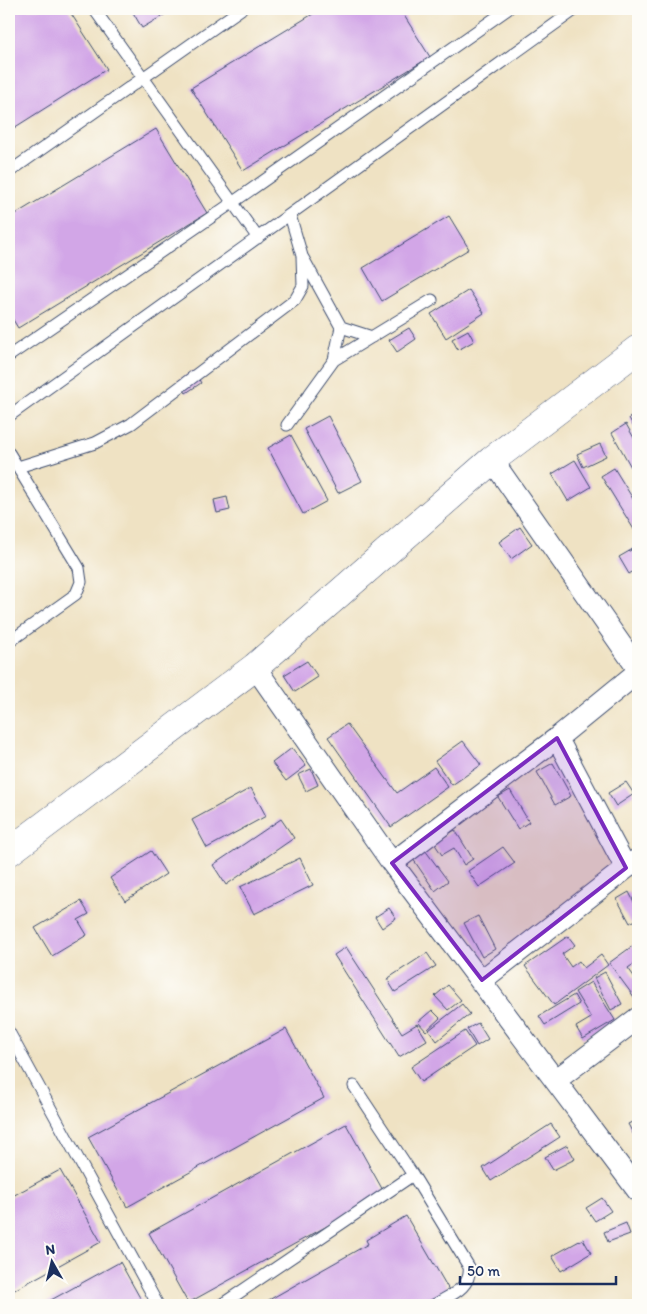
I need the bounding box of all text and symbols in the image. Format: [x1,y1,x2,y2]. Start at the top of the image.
north arrow [28,1236,78,1286]
text: N [44,1241,56,1259]
scale bar [460,1254,616,1286]
text: 50 m [467,1262,500,1280]

